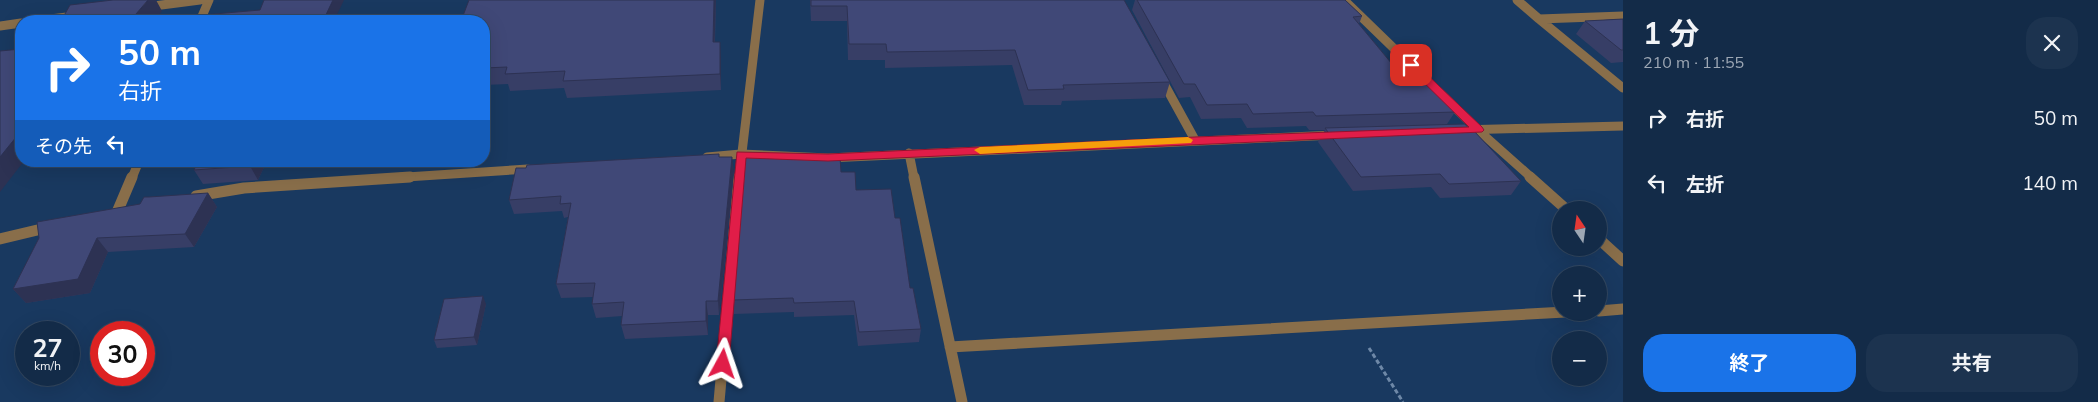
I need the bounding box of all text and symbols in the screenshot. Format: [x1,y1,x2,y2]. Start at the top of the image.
text: 1 分 [1643,14,1699,52]
button: close [2026,17,2078,69]
text: 50 m [118,30,201,74]
icon: right [35,35,100,100]
pin [1390,44,1432,86]
icon: arrive [1397,51,1425,79]
text: 210 m · 11:55 [1643,52,1744,72]
text: 右折 [118,77,162,105]
icon: right [1643,104,1671,132]
text: 50 m [2034,106,2078,130]
text: 右折 [1686,107,1724,131]
icon: left [102,130,130,158]
text: その先 [35,134,92,158]
icon: left [1643,169,1671,197]
text: 140 m [2022,171,2078,195]
text: 左折 [1686,172,1724,196]
north arrow [1552,201,1608,256]
map controls [1552,201,1607,386]
button: + [1552,266,1607,321]
speed limit sign: 30 [90,321,155,386]
button: − [1552,331,1607,386]
text: 27 [32,332,63,363]
button: 終了 [1643,334,1856,392]
button: 共有 [1866,334,2078,392]
position arrow [696,337,748,389]
text: km/h [34,358,61,373]

